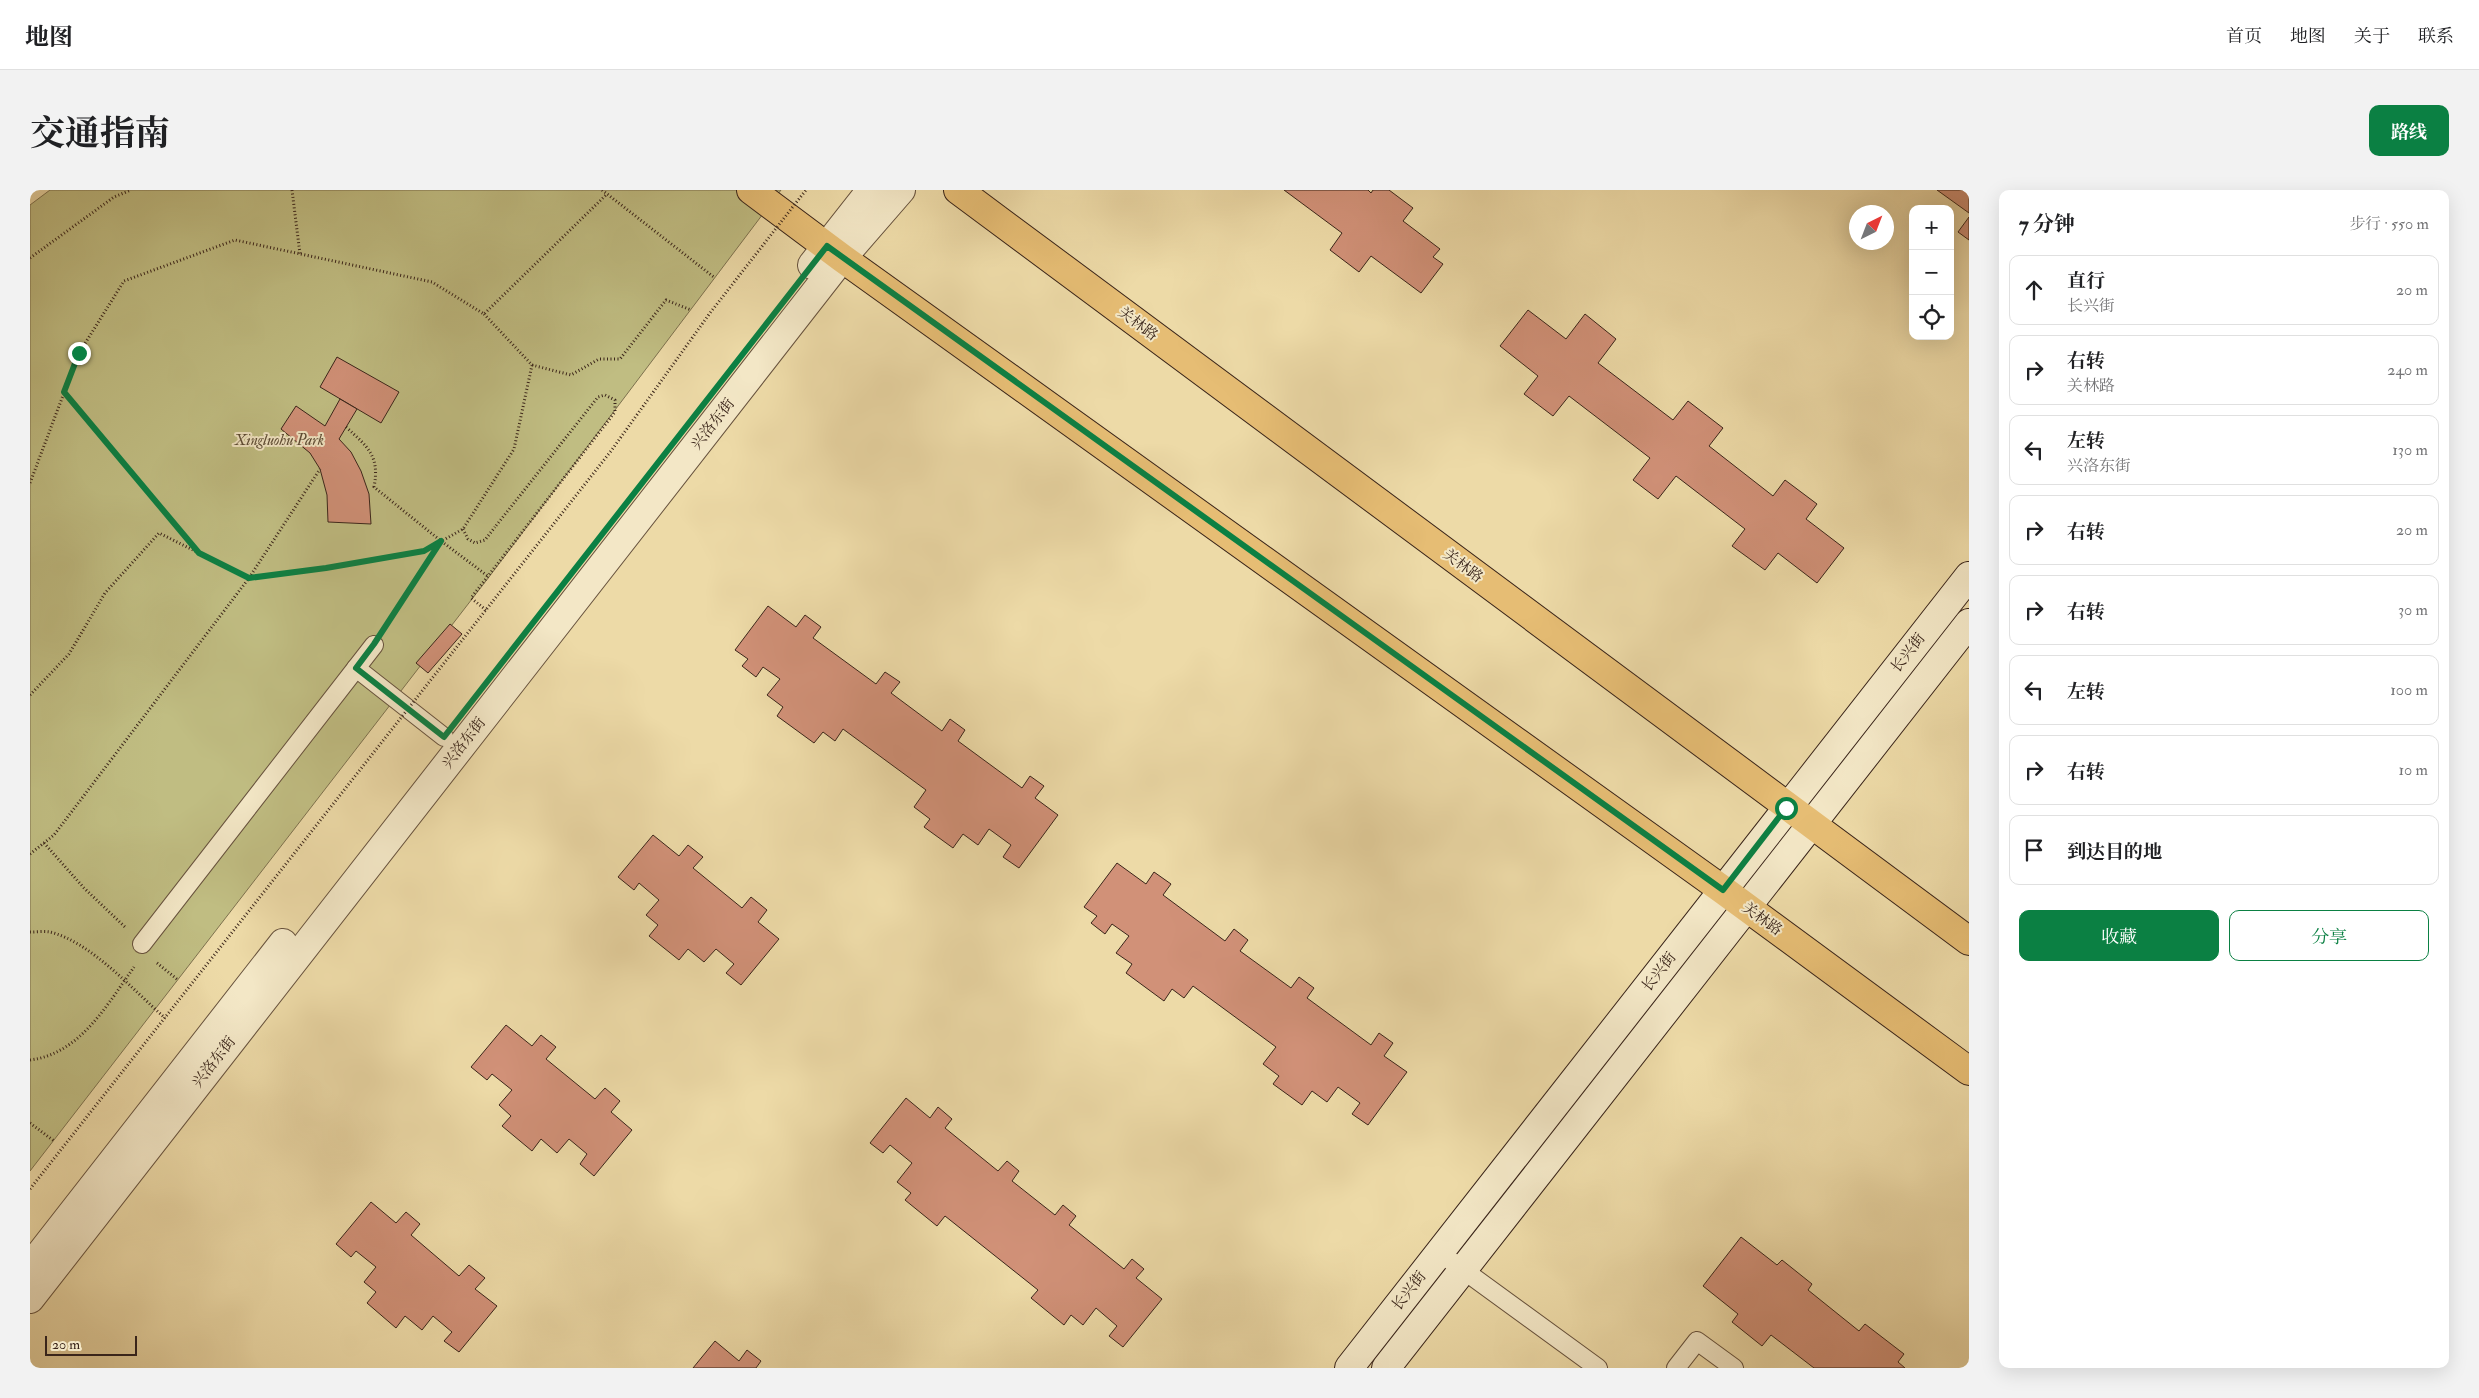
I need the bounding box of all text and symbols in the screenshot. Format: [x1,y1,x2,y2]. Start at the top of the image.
text: 地图 [25,22,73,53]
text: 首页 [2226,25,2262,48]
text: 地图 [2290,25,2326,48]
text: 关于 [2354,25,2390,48]
text: 联系 [2418,25,2454,48]
button: 路线 [2369,105,2449,156]
text: 交通指南 [30,112,170,156]
north arrow [1849,205,1894,250]
map controls [1909,205,1954,340]
button: + [1909,205,1954,250]
text: 7 分钟 [2019,211,2075,238]
text: 步行 · 550 m [2349,214,2429,234]
button: − [1909,250,1954,295]
text: 直行 [2067,269,2105,293]
icon: ahead [2020,276,2048,304]
text: 20 m [2396,280,2428,300]
button: locate [1909,295,1954,340]
text: 长兴街 [2067,296,2115,316]
street label: 关林路 [1114,303,1162,345]
route end [68,342,91,365]
text: 右转 [2067,349,2105,373]
icon: right [2020,356,2048,384]
text: 240 m [2387,360,2428,380]
text: 关林路 [2067,376,2115,396]
street label: 兴洛东街 [687,395,739,453]
text: 左转 [2067,429,2105,453]
park label: Xingluohu Park [233,431,324,450]
icon: left [2020,436,2048,464]
text: 130 m [2392,440,2428,460]
text: 兴洛东街 [2067,456,2131,476]
icon: right [2020,516,2048,544]
text: 右转 [2067,520,2105,544]
text: 20 m [2396,520,2428,540]
street label: 关林路 [1439,545,1487,587]
icon: right [2020,596,2048,624]
text: 右转 [2067,600,2105,624]
text: 30 m [2398,600,2428,620]
street label: 长兴街 [1887,629,1929,677]
icon: left [2020,676,2048,704]
text: 左转 [2067,680,2105,704]
text: 100 m [2390,680,2428,700]
street label: 兴洛东街 [438,714,490,772]
icon: right [2020,756,2048,784]
text: 右转 [2067,760,2105,784]
text: 10 m [2398,760,2428,780]
route start [1775,797,1798,820]
icon: arrive [2020,836,2048,864]
text: 到达目的地 [2067,840,2162,864]
street label: 关林路 [1738,898,1786,940]
button: 收藏 [2019,910,2219,961]
button: 分享 [2229,910,2429,961]
street label: 长兴街 [1638,948,1680,996]
street label: 兴洛东街 [188,1033,240,1091]
street label: 长兴街 [1388,1267,1430,1315]
scale bar [45,1333,138,1356]
text: 20 m [52,1336,80,1353]

